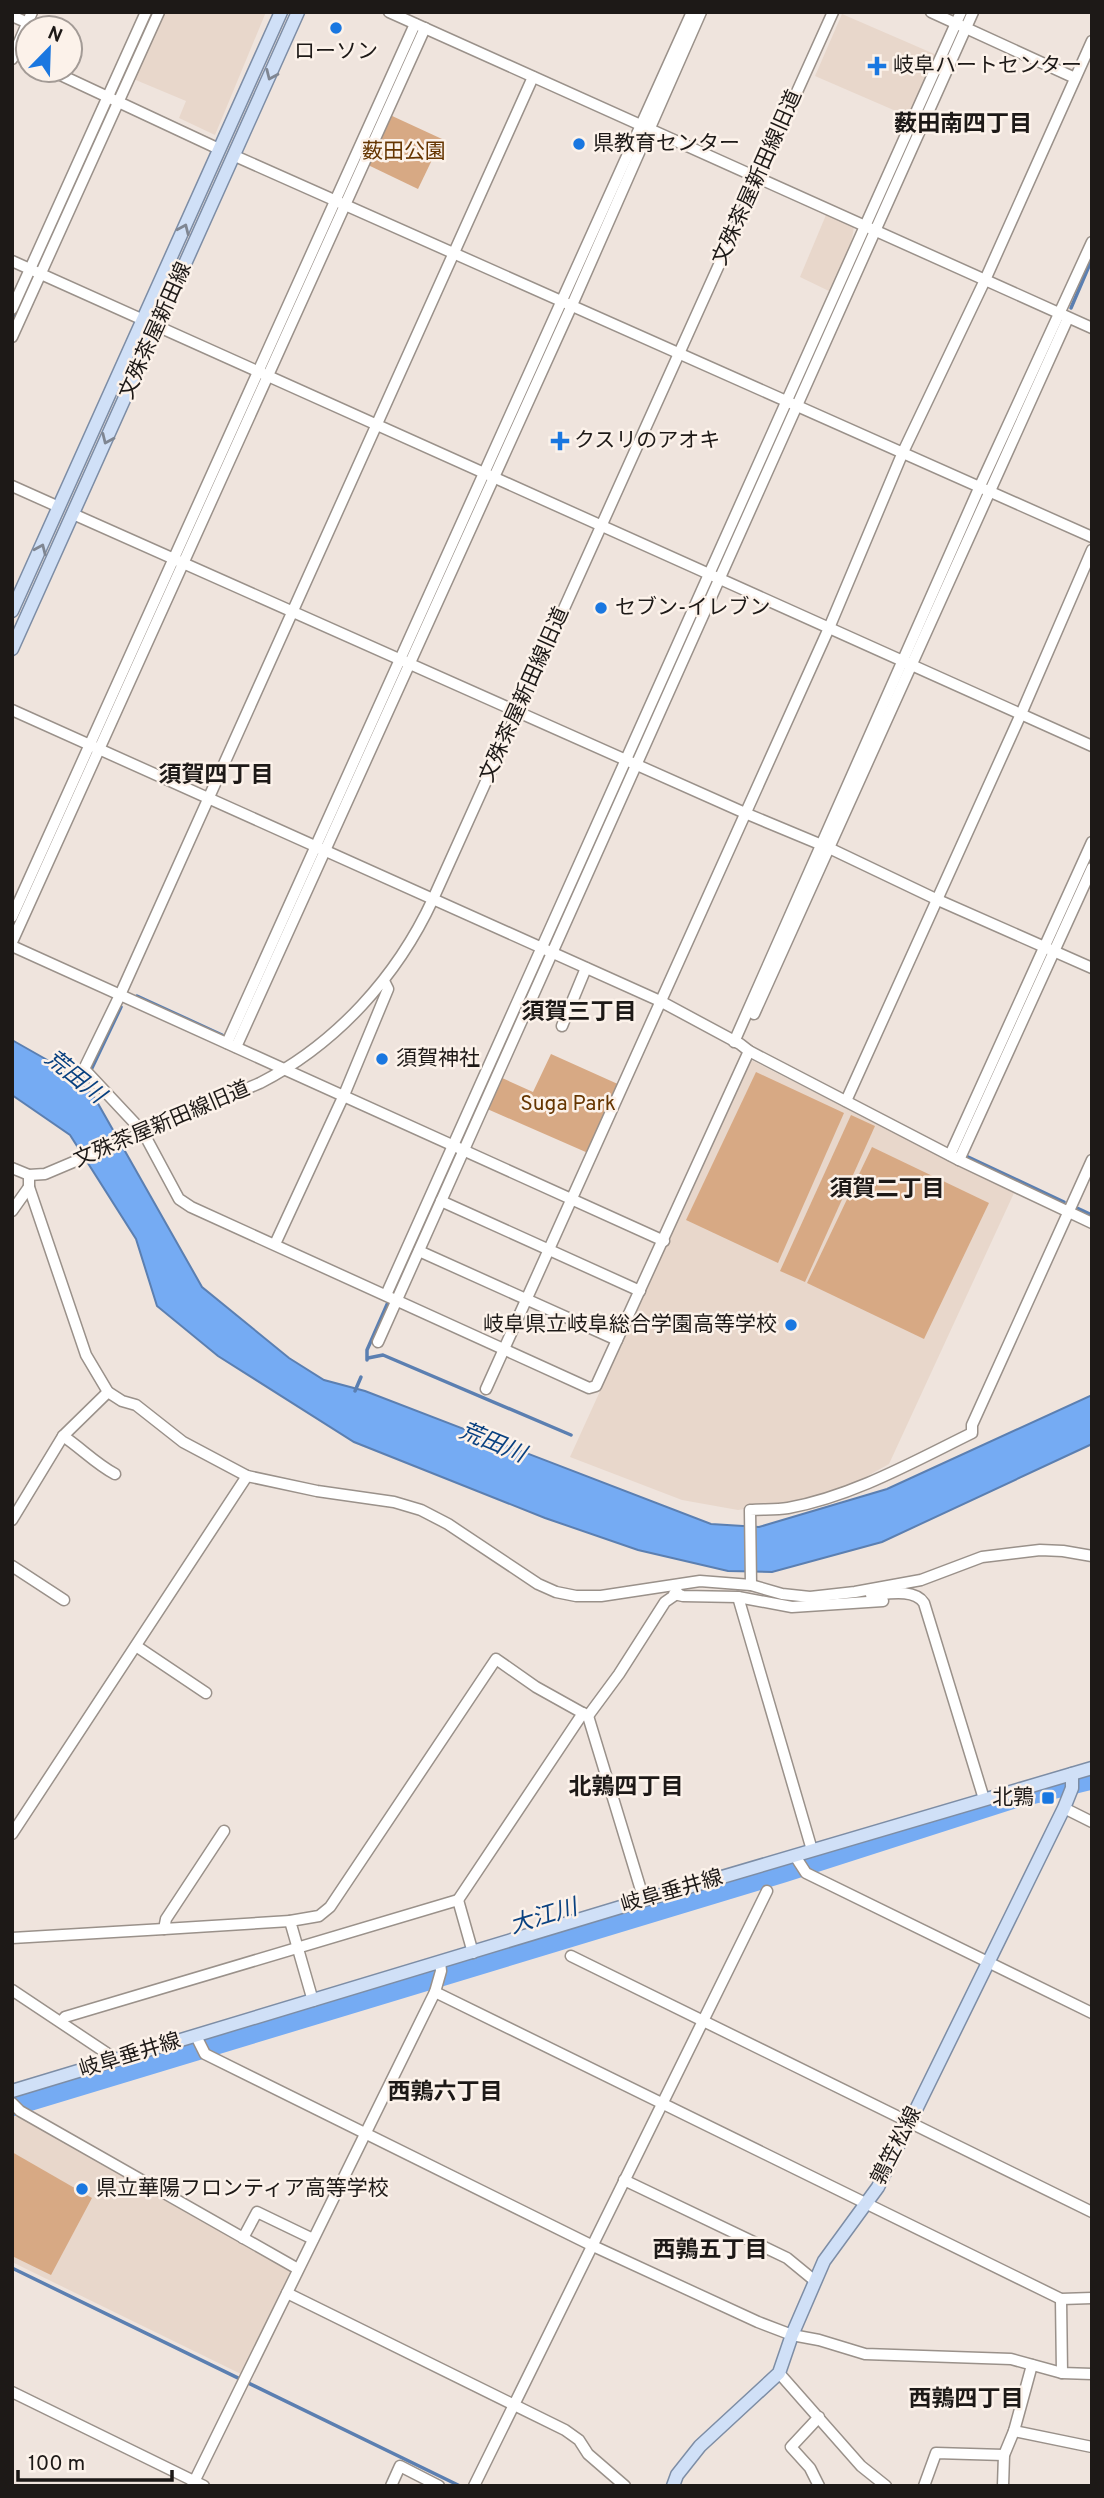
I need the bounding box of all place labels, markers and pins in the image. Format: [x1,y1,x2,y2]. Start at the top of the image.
marker: ローソン [328,20,344,36]
place label: ローソン [294,39,378,66]
place label: 岐阜ハートセンター [893,53,1082,80]
marker: 岐阜ハートセンター [867,56,887,76]
place label: 県教育センター [593,131,740,158]
marker: 県教育センター [571,136,587,152]
place label: クスリのアオキ [574,428,720,455]
marker: クスリのアオキ [552,433,568,449]
place label: セブン-イレブン [615,595,770,622]
marker: セブン-イレブン [593,600,609,616]
place label: 須賀神社 [396,1046,480,1073]
marker: 須賀神社 [374,1051,390,1067]
place label: 岐阜県立岐阜総合学園高等学校 [483,1312,777,1339]
marker: 岐阜県立岐阜総合学園高等学校 [783,1317,799,1333]
place label: 北鶉 [992,1785,1034,1812]
marker: 北鶉 [1040,1790,1056,1806]
place label: 県立華陽フロンティア高等学校 [96,2176,389,2203]
marker: 県立華陽フロンティア高等学校 [74,2181,90,2197]

